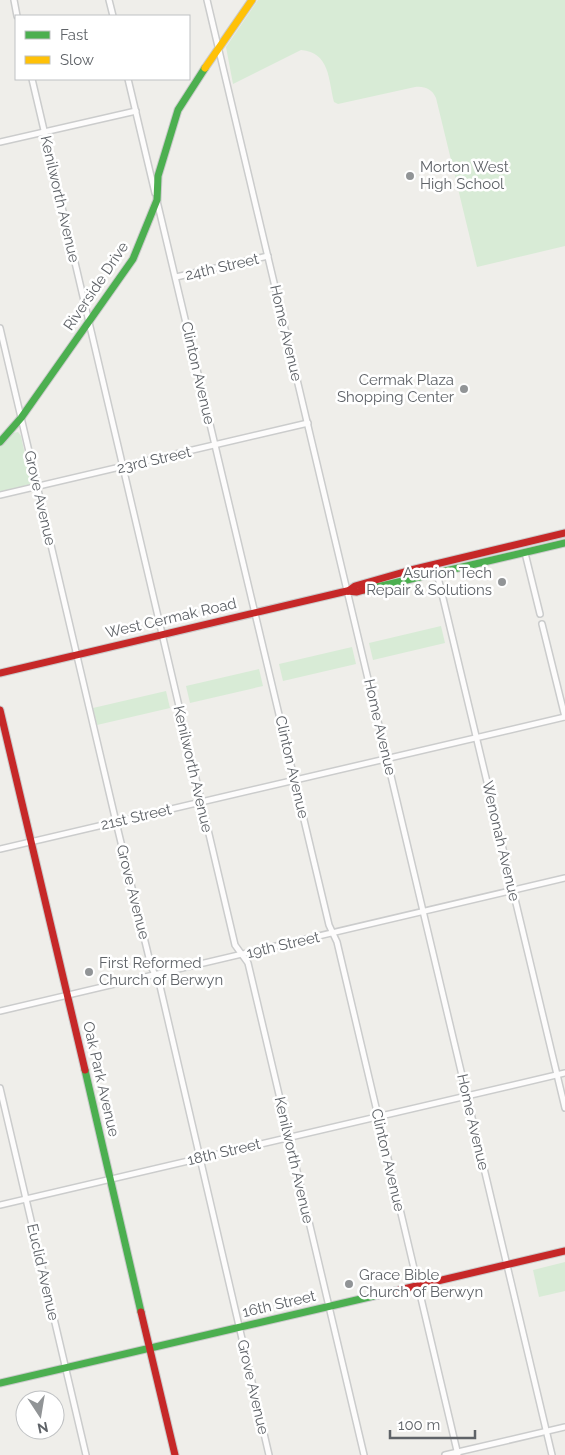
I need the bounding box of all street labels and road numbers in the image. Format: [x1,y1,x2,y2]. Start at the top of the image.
street label: Kenilworth Avenue [37,134,83,264]
street label: Riverside Drive [60,238,132,334]
street label: 24th Street [183,250,261,284]
street label: Home Avenue [266,283,306,383]
street label: Clinton Avenue [177,320,219,426]
street label: 23rd Street [115,443,193,477]
street label: Grove Avenue [20,449,60,547]
street label: West Cermak Road [104,594,238,642]
street label: Home Avenue [360,677,400,777]
street label: Kenilworth Avenue [170,704,216,834]
street label: Clinton Avenue [271,714,313,820]
street label: Wenonah Avenue [478,779,524,903]
street label: 21st Street [99,800,173,834]
street label: Grove Avenue [113,843,154,941]
street label: 19th Street [245,928,321,962]
street label: Oak Park Avenue [79,1020,123,1139]
street label: Home Avenue [453,1072,493,1172]
street label: Kenilworth Avenue [271,1095,317,1225]
street label: Clinton Avenue [367,1107,409,1213]
street label: 18th Street [186,1135,262,1169]
street label: Euclid Avenue [23,1222,63,1322]
street label: 16th Street [241,1287,317,1321]
street label: Grove Avenue [233,1338,273,1436]

